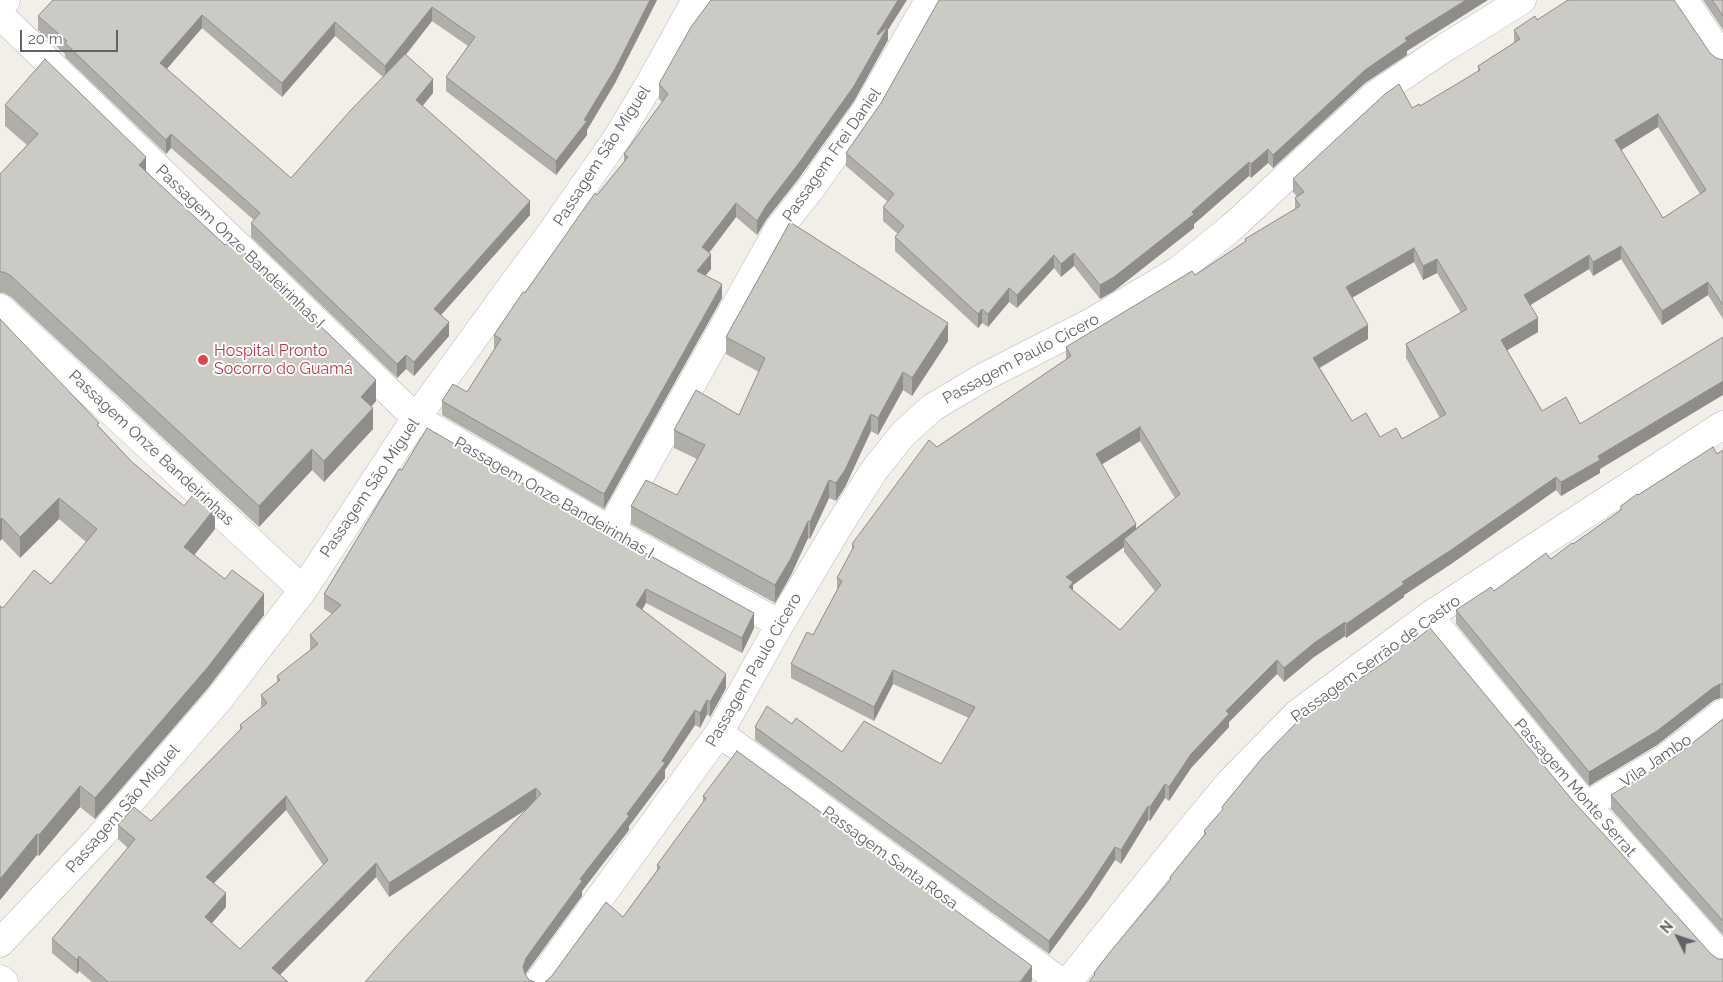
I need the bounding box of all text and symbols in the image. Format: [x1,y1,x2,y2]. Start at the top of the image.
scale bar [22,20,120,52]
text: 20 m [28,30,63,48]
street label: Passagem São Miguel [549,82,655,230]
street label: Passagem Frei Daniel [779,85,885,225]
street label: Passagem Onze Bandeirinhas I [152,161,328,333]
street label: Passagem Paulo Cícero [940,310,1102,408]
place label: Hospital Pronto Socorro do Guamá [214,341,353,379]
marker: Hospital Pronto Socorro do Guamá [196,353,210,367]
street label: Passagem Onze Bandeirinhas [64,366,238,530]
street label: Passagem São Miguel [316,415,424,561]
street label: Passagem Onze Bandeirinhas I [451,433,657,563]
street label: Passagem Paulo Cícero [702,590,806,750]
street label: Passagem Serrão de Castro [1288,591,1464,727]
street label: Passagem Monte Serrat [1510,715,1640,861]
street label: Vila Jambo [1617,730,1695,792]
street label: Passagem São Miguel [62,741,184,877]
street label: Passagem Santa Rosa [818,802,962,914]
north arrow [1653,912,1703,962]
text: N [1657,918,1676,936]

